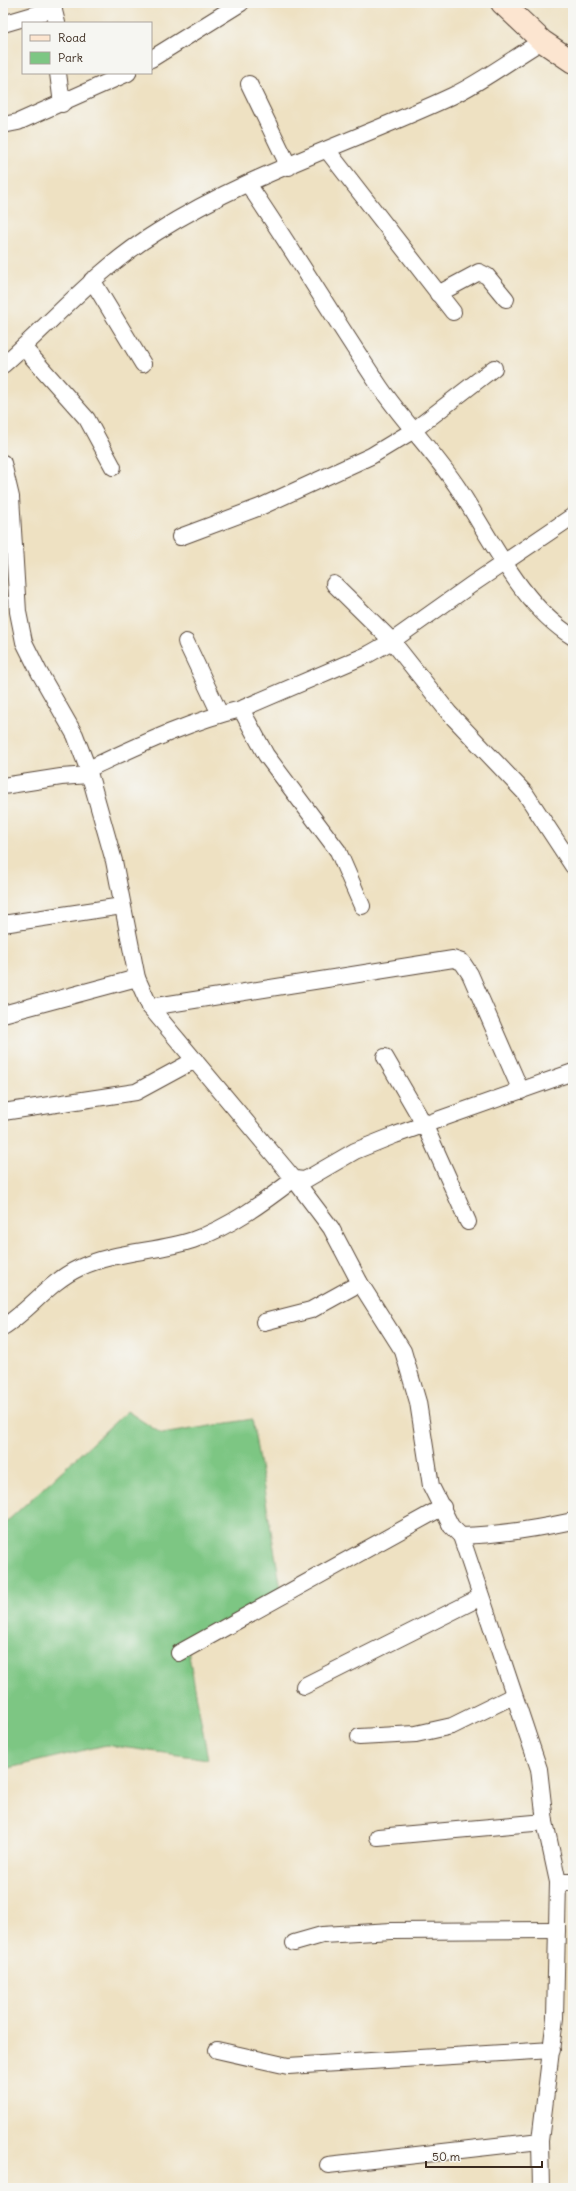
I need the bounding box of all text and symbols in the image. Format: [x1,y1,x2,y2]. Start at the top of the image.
legend [22,22,152,74]
text: Road [58,30,86,45]
text: Park [58,50,83,65]
scale bar [426,2143,542,2169]
text: 50 m [432,2149,461,2164]

